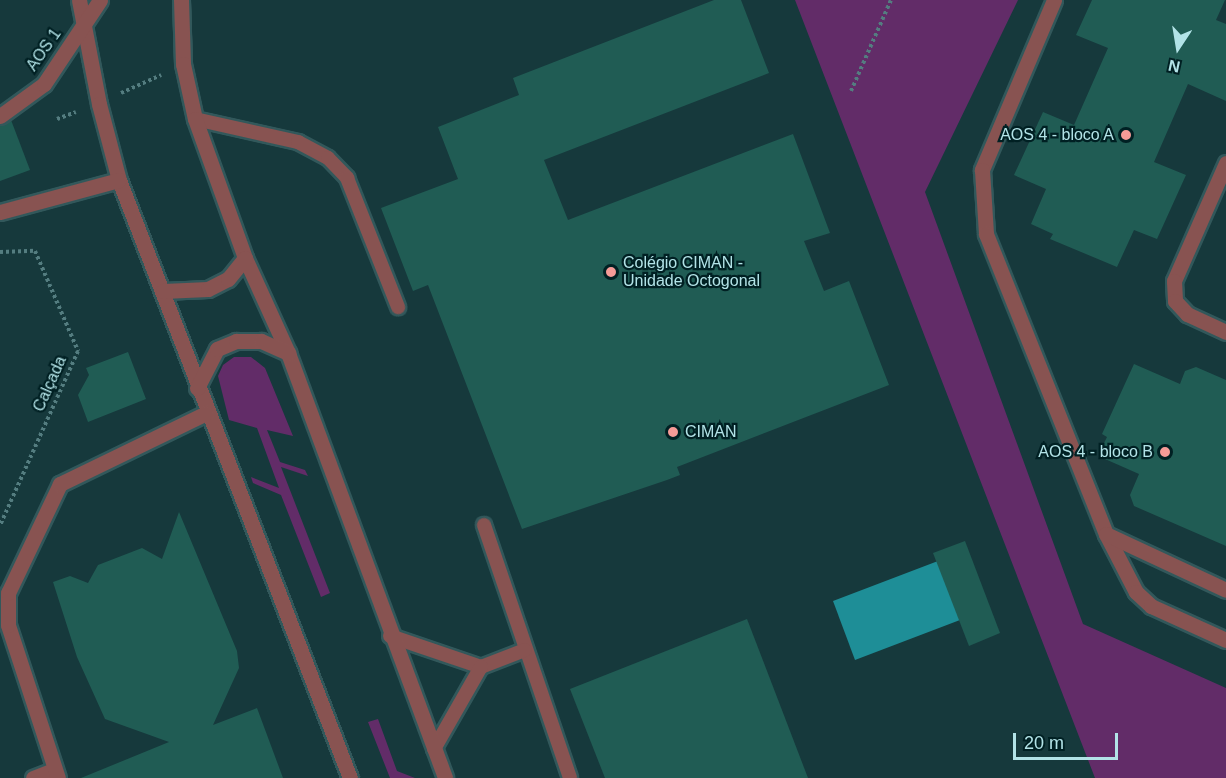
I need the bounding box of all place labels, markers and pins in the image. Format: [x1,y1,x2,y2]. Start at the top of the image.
place label: AOS 4 - bloco A [999,125,1114,145]
marker: AOS 4 - bloco A [1119,128,1133,142]
place label: Colégio CIMAN - Unidade Octogonal [623,253,760,291]
marker: Colégio CIMAN - Unidade Octogonal [604,265,618,279]
place label: CIMAN [685,422,737,442]
marker: CIMAN [666,425,680,439]
place label: AOS 4 - bloco B [1038,442,1153,462]
marker: AOS 4 - bloco B [1158,445,1172,459]

